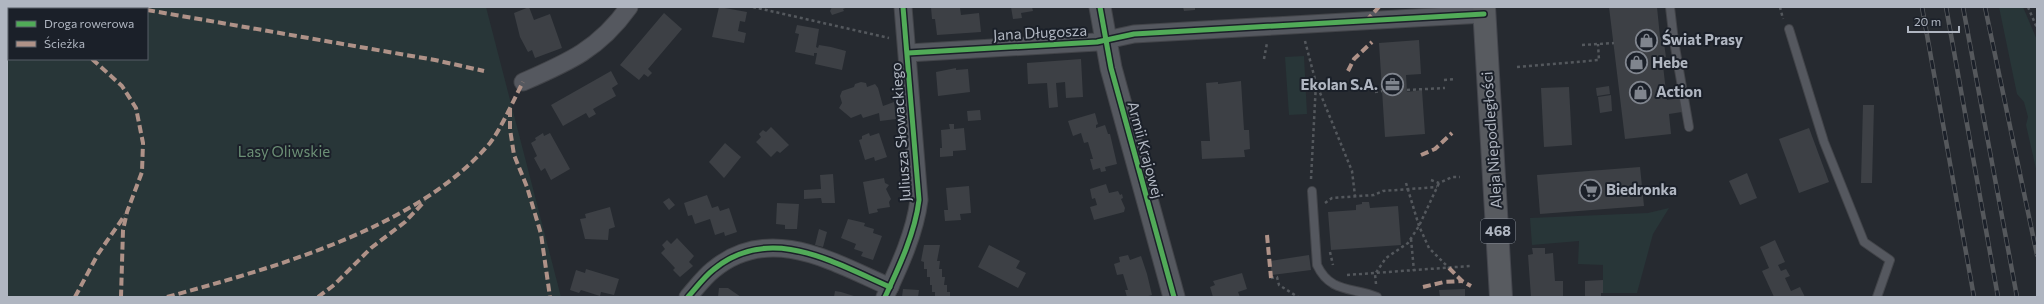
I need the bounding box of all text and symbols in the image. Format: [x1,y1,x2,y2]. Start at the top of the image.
legend [8,8,148,60]
scale bar [1908,8,1959,34]
text: 20 m [1914,14,1941,28]
text: Droga rowerowa [44,16,134,30]
street label: Jana Długosza [992,21,1088,43]
shop icon: Świat Prasy [1633,27,1659,53]
place label: Świat Prasy [1662,29,1744,48]
text: Ścieżka [44,36,85,50]
shop icon: Hebe [1623,50,1649,76]
place label: Hebe [1652,53,1688,71]
street label: Juliusza Słowackiego [886,62,914,202]
street label: Aleja Niepodległości [1477,71,1505,209]
office icon: Ekolan S.A. [1380,72,1406,98]
place label: Ekolan S.A. [1301,75,1378,93]
shop icon: Action [1628,79,1654,105]
place label: Action [1656,82,1702,100]
street label: Armii Krajowej [1124,99,1168,200]
park label: Lasy Oliwskie [238,142,330,160]
supermarket icon: Biedronka [1577,177,1603,203]
place label: Biedronka [1606,180,1677,198]
road number: 468 [1481,219,1515,243]

